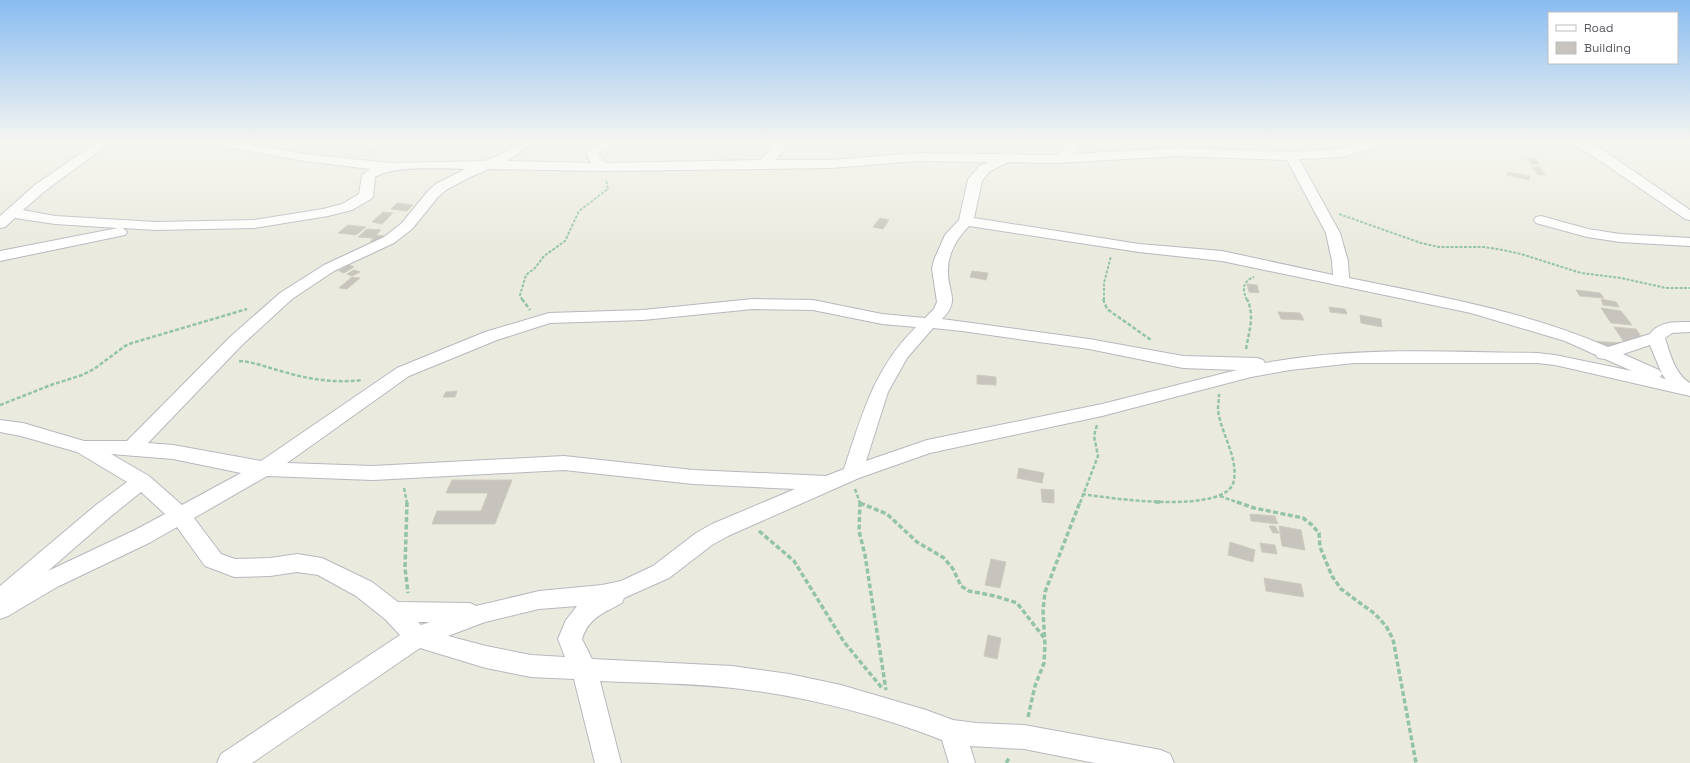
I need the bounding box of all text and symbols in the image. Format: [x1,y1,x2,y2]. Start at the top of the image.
legend [1548,12,1678,64]
text: Road [1584,20,1613,36]
text: Building [1584,40,1631,56]

